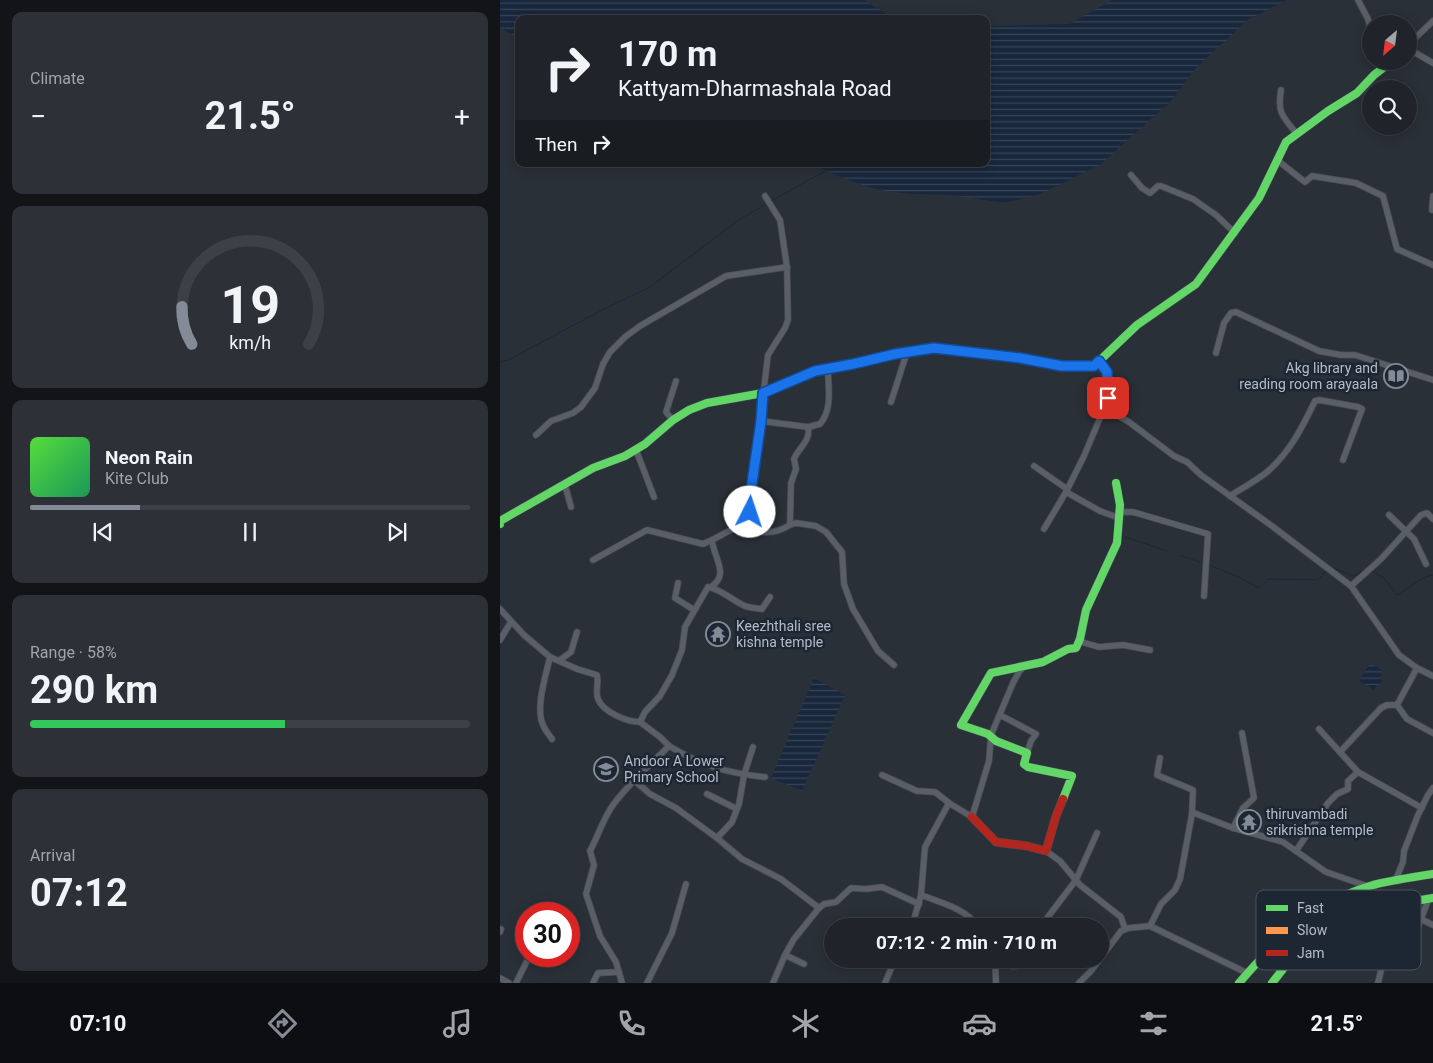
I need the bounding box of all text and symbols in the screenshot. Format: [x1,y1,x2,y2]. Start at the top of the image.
north arrow [1362,15,1418,70]
map controls [1362,15,1417,135]
text: 170 m [618,34,717,75]
icon: right [535,35,600,100]
text: Climate [30,69,85,88]
text: Kattyam-Dharmashala Road [618,76,892,101]
button: search [1362,80,1417,135]
text: 21.5° [204,94,296,138]
text: − [30,100,46,133]
text: + [454,100,470,133]
icon: right [587,130,615,158]
text: Then [535,133,577,156]
text: 19 [220,275,280,336]
text: km/h [229,332,271,353]
place label: Akg library and reading room arayaala [1239,360,1378,392]
library icon: Akg library and reading room arayaala [1383,363,1409,389]
pin [1087,377,1129,419]
icon: arrive [1094,384,1122,412]
text: Neon Rain [105,446,193,469]
text: Kite Club [105,469,169,488]
position arrow [723,485,775,537]
icon: previous [89,518,117,546]
icon: pause [236,518,264,546]
icon: next [383,518,411,546]
place label: Keezhthali sree kishna temple [736,618,831,650]
temple icon: Keezhthali sree kishna temple [705,621,731,647]
text: Range · 58% [30,643,117,662]
text: 290 km [30,668,158,712]
place label: Andoor A Lower Primary School [624,753,724,785]
school or university icon: Andoor A Lower Primary School [593,756,619,782]
place label: thiruvambadi srikrishna temple [1266,806,1373,838]
temple icon: thiruvambadi srikrishna temple [1236,809,1262,835]
text: Arrival [30,846,75,865]
text: 07:12 [30,871,128,915]
legend [1256,890,1421,970]
text: Fast [1297,900,1324,916]
speed limit sign: 30 [515,902,580,967]
text: Slow [1297,922,1328,938]
text: 07:12 · 2 min · 710 m [876,931,1057,954]
text: Jam [1297,945,1325,961]
icon: directions [265,1006,300,1041]
icon: music [440,1006,475,1041]
icon: phone [614,1006,649,1041]
icon: climate [788,1006,823,1041]
icon: car [962,1006,997,1041]
icon: filters [1136,1006,1171,1041]
text: 07:10 [70,1011,126,1036]
text: 21.5° [1310,1011,1363,1036]

